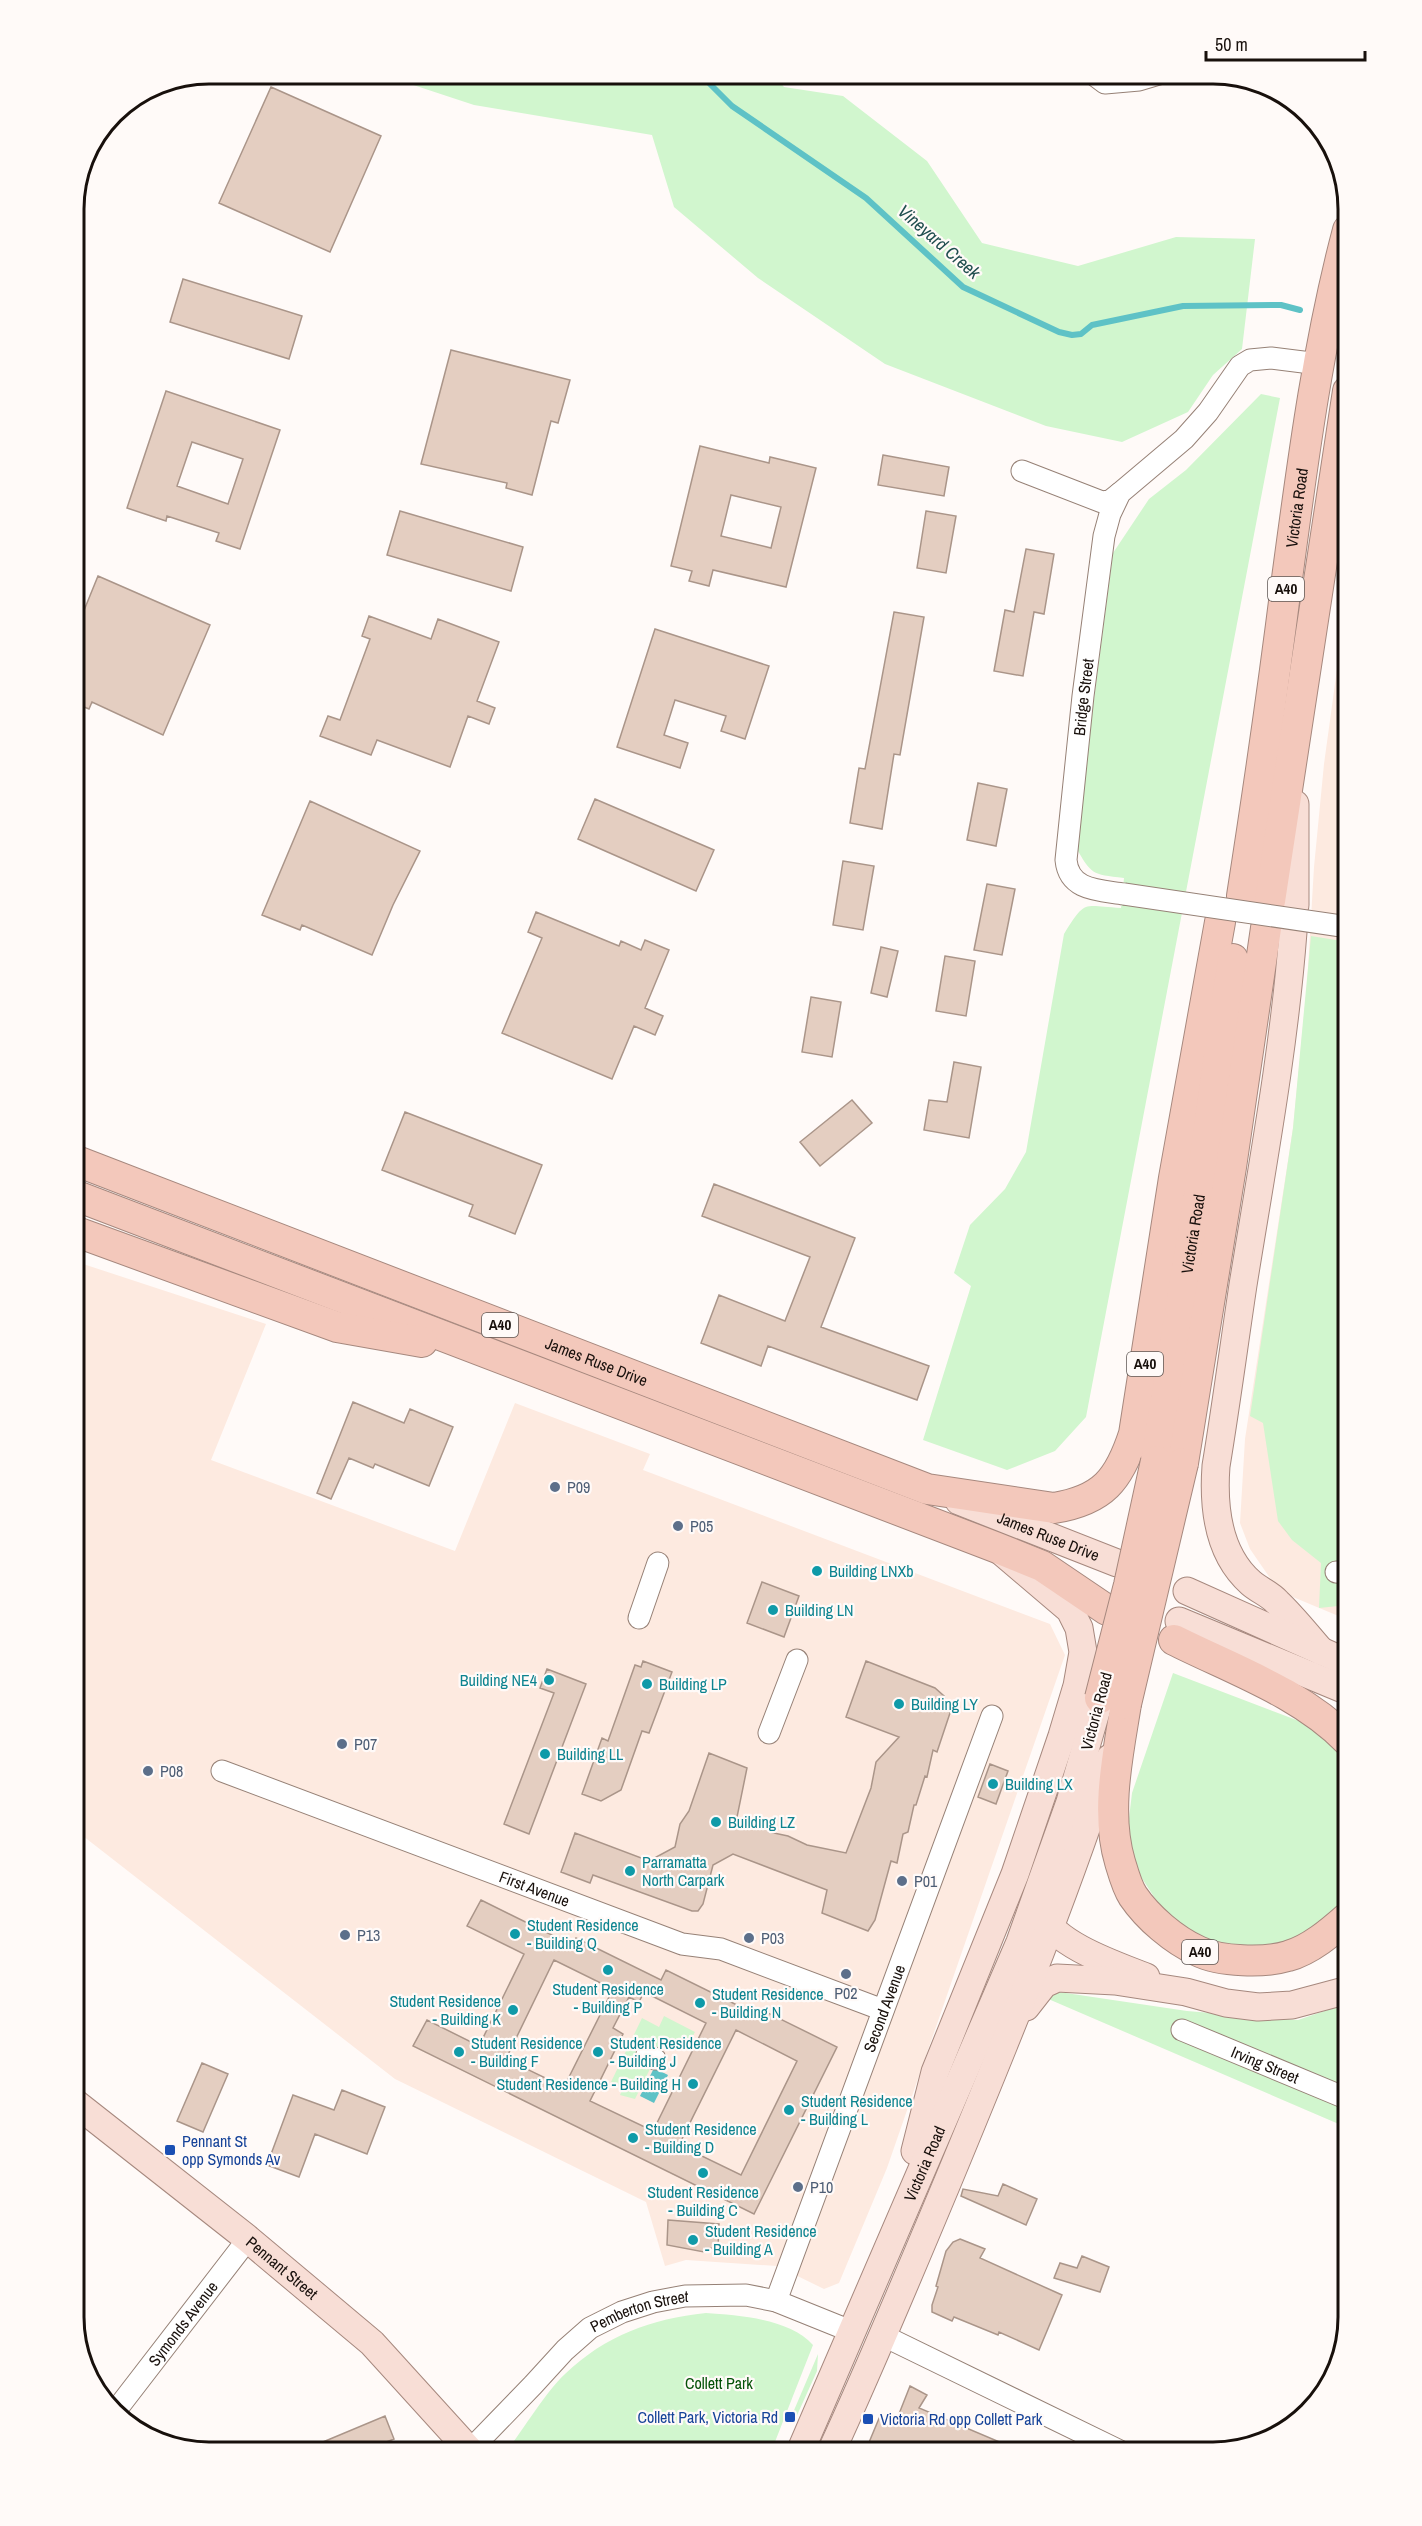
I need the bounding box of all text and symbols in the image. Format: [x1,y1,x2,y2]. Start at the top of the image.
scale bar [1206,24,1365,62]
text: 50 m [1215,32,1248,57]
water label: Vineyard Creek [893,199,987,285]
street label: Victoria Road [1280,467,1313,549]
road number: A40 [1268,577,1304,601]
street label: Bridge Street [1068,657,1099,737]
street label: Victoria Road [1175,1193,1210,1275]
road number: A40 [482,1313,518,1337]
street label: James Ruse Drive [542,1332,651,1391]
road number: A40 [1127,1352,1163,1376]
place label: P09 [567,1476,590,1498]
marker: P09 [548,1480,562,1494]
street label: James Ruse Drive [994,1506,1103,1566]
place label: P05 [690,1515,713,1537]
marker: P05 [671,1519,685,1533]
place label: Building LNXb [829,1560,914,1582]
marker: Building LNXb [810,1564,824,1578]
place label: Building LN [785,1599,854,1621]
marker: Building LN [766,1603,780,1617]
place label: Building NE4 [460,1669,537,1691]
street label: Victoria Road [1075,1670,1117,1752]
marker: Building NE4 [542,1673,556,1687]
place label: Building LP [659,1673,727,1695]
marker: Building LP [640,1677,654,1691]
place label: Building LY [911,1693,978,1715]
marker: Building LY [892,1697,906,1711]
place label: P07 [354,1733,377,1755]
marker: P07 [335,1737,349,1751]
place label: Building LL [557,1743,624,1765]
marker: Building LL [538,1747,552,1761]
place label: P08 [160,1760,183,1782]
marker: P08 [141,1764,155,1778]
place label: Building LX [1005,1773,1073,1795]
marker: Building LX [986,1777,1000,1791]
place label: Building LZ [728,1811,795,1833]
marker: Building LZ [709,1815,723,1829]
place label: Parramatta North Carpark [642,1851,725,1891]
marker: Parramatta North Carpark [623,1864,637,1878]
street label: First Avenue [496,1865,573,1912]
place label: P01 [914,1870,938,1892]
marker: P01 [895,1874,909,1888]
place label: Student Residence - Building Q [527,1914,639,1954]
place label: P13 [357,1924,380,1946]
marker: Student Residence - Building Q [508,1927,522,1941]
place label: P03 [761,1927,784,1949]
marker: P13 [338,1928,352,1942]
marker: P03 [742,1931,756,1945]
road number: A40 [1182,1940,1218,1964]
street label: Second Avenue [858,1961,910,2055]
marker: Student Residence - Building P [601,1963,615,1977]
marker: P02 [839,1967,853,1981]
place label: Student Residence - Building P [552,1978,664,2018]
place label: P02 [834,1982,858,2004]
place label: Student Residence - Building N [712,1983,824,2023]
place label: Student Residence - Building K [389,1990,501,2030]
marker: Student Residence - Building N [693,1996,707,2010]
marker: Student Residence - Building K [506,2003,520,2017]
place label: Student Residence - Building F [471,2032,583,2072]
place label: Student Residence - Building J [610,2032,722,2072]
street label: Irving Street [1228,2041,1303,2089]
marker: Student Residence - Building F [452,2045,466,2059]
marker: Student Residence - Building J [591,2045,605,2059]
place label: Student Residence - Building H [496,2073,681,2095]
marker: Student Residence - Building H [686,2077,700,2091]
place label: Student Residence - Building L [801,2090,913,2130]
marker: Student Residence - Building L [782,2103,796,2117]
place label: Student Residence - Building D [645,2118,757,2158]
street label: Victoria Road [898,2123,950,2205]
place label: Pennant St opp Symonds Av [182,2130,281,2170]
marker: Student Residence - Building D [626,2131,640,2145]
marker: Pennant St opp Symonds Av [163,2143,177,2157]
marker: Student Residence - Building C [696,2166,710,2180]
place label: P10 [810,2176,833,2198]
marker: P10 [791,2180,805,2194]
place label: Student Residence - Building C [647,2181,759,2221]
place label: Student Residence - Building A [705,2220,817,2260]
street label: Pennant Street [241,2231,323,2304]
marker: Student Residence - Building A [686,2233,700,2247]
street label: Symonds Avenue [143,2276,223,2371]
street label: Pemberton Street [586,2285,689,2337]
park label: Collett Park [685,2372,753,2394]
place label: Collett Park, Victoria Rd [637,2406,778,2428]
place label: Victoria Rd opp Collett Park [880,2408,1043,2430]
marker: Collett Park, Victoria Rd [783,2410,797,2424]
marker: Victoria Rd opp Collett Park [861,2412,875,2426]

